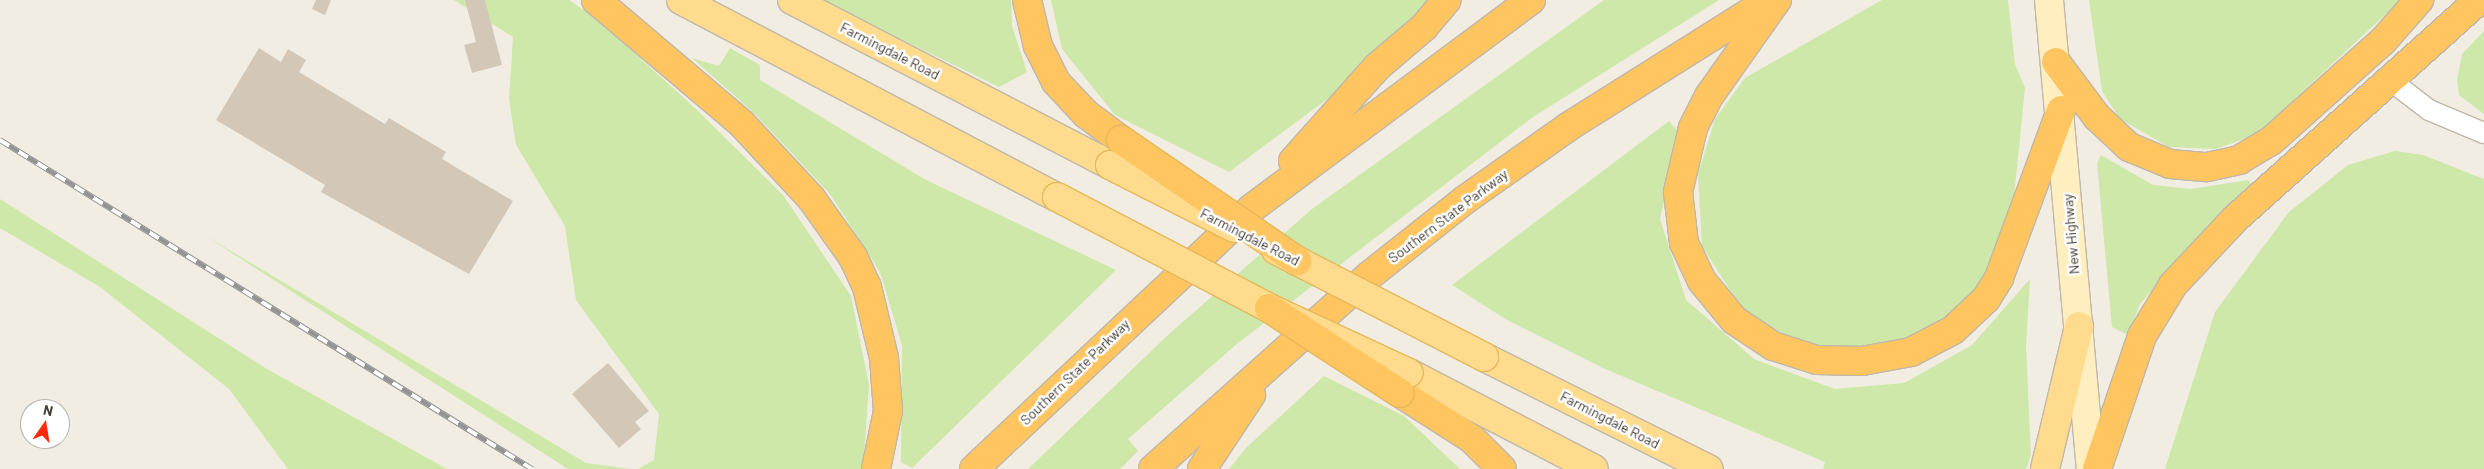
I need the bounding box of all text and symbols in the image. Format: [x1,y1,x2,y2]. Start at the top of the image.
street label: Farmingdale Road [838,19,942,83]
street label: Southern State Parkway [1385,166,1511,266]
street label: New Highway [2059,193,2083,275]
street label: Farmingdale Road [1198,205,1302,269]
street label: Southern State Parkway [1017,316,1133,428]
street label: Farmingdale Road [1558,388,1662,452]
north arrow [20,399,70,449]
text: N [42,401,55,419]

